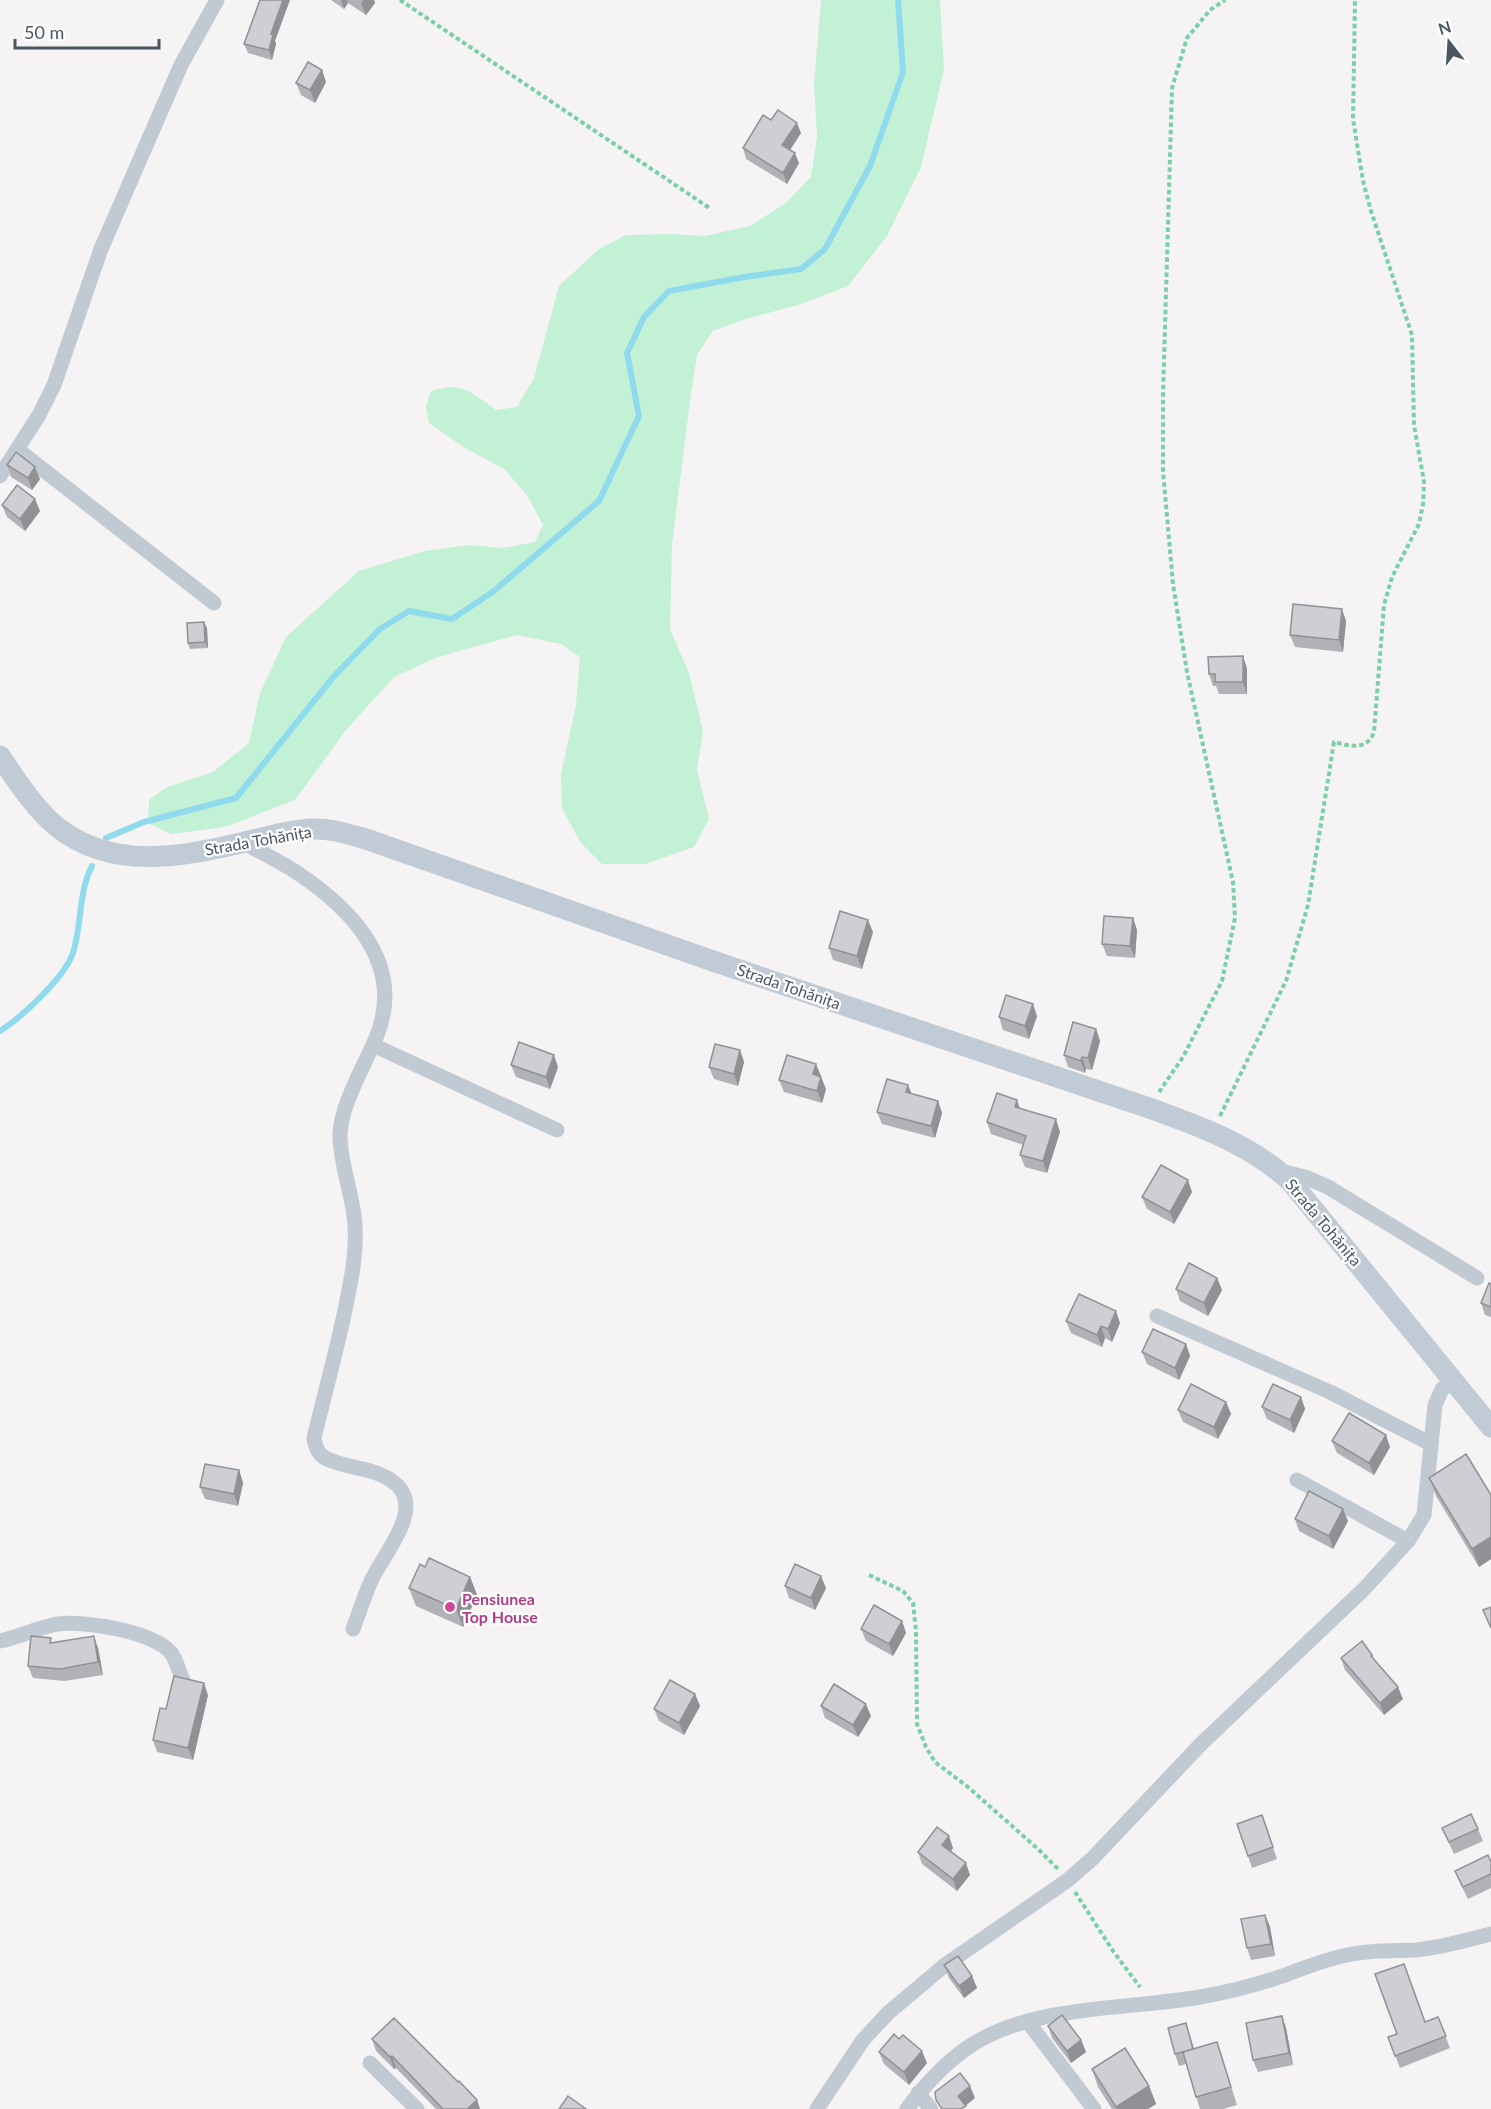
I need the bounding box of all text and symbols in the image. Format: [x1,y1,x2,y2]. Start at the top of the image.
scale bar [15,12,159,50]
north arrow [1419,12,1479,72]
text: N [1436,16,1453,38]
text: 50 m [24,21,64,43]
street label: Strada Tohănița [203,821,313,859]
street label: Strada Tohănița [735,959,843,1013]
street label: Strada Tohănița [1282,1174,1366,1270]
place label: Pensiunea Top House [462,1589,538,1626]
marker: Pensiunea Top House [443,1600,457,1614]

